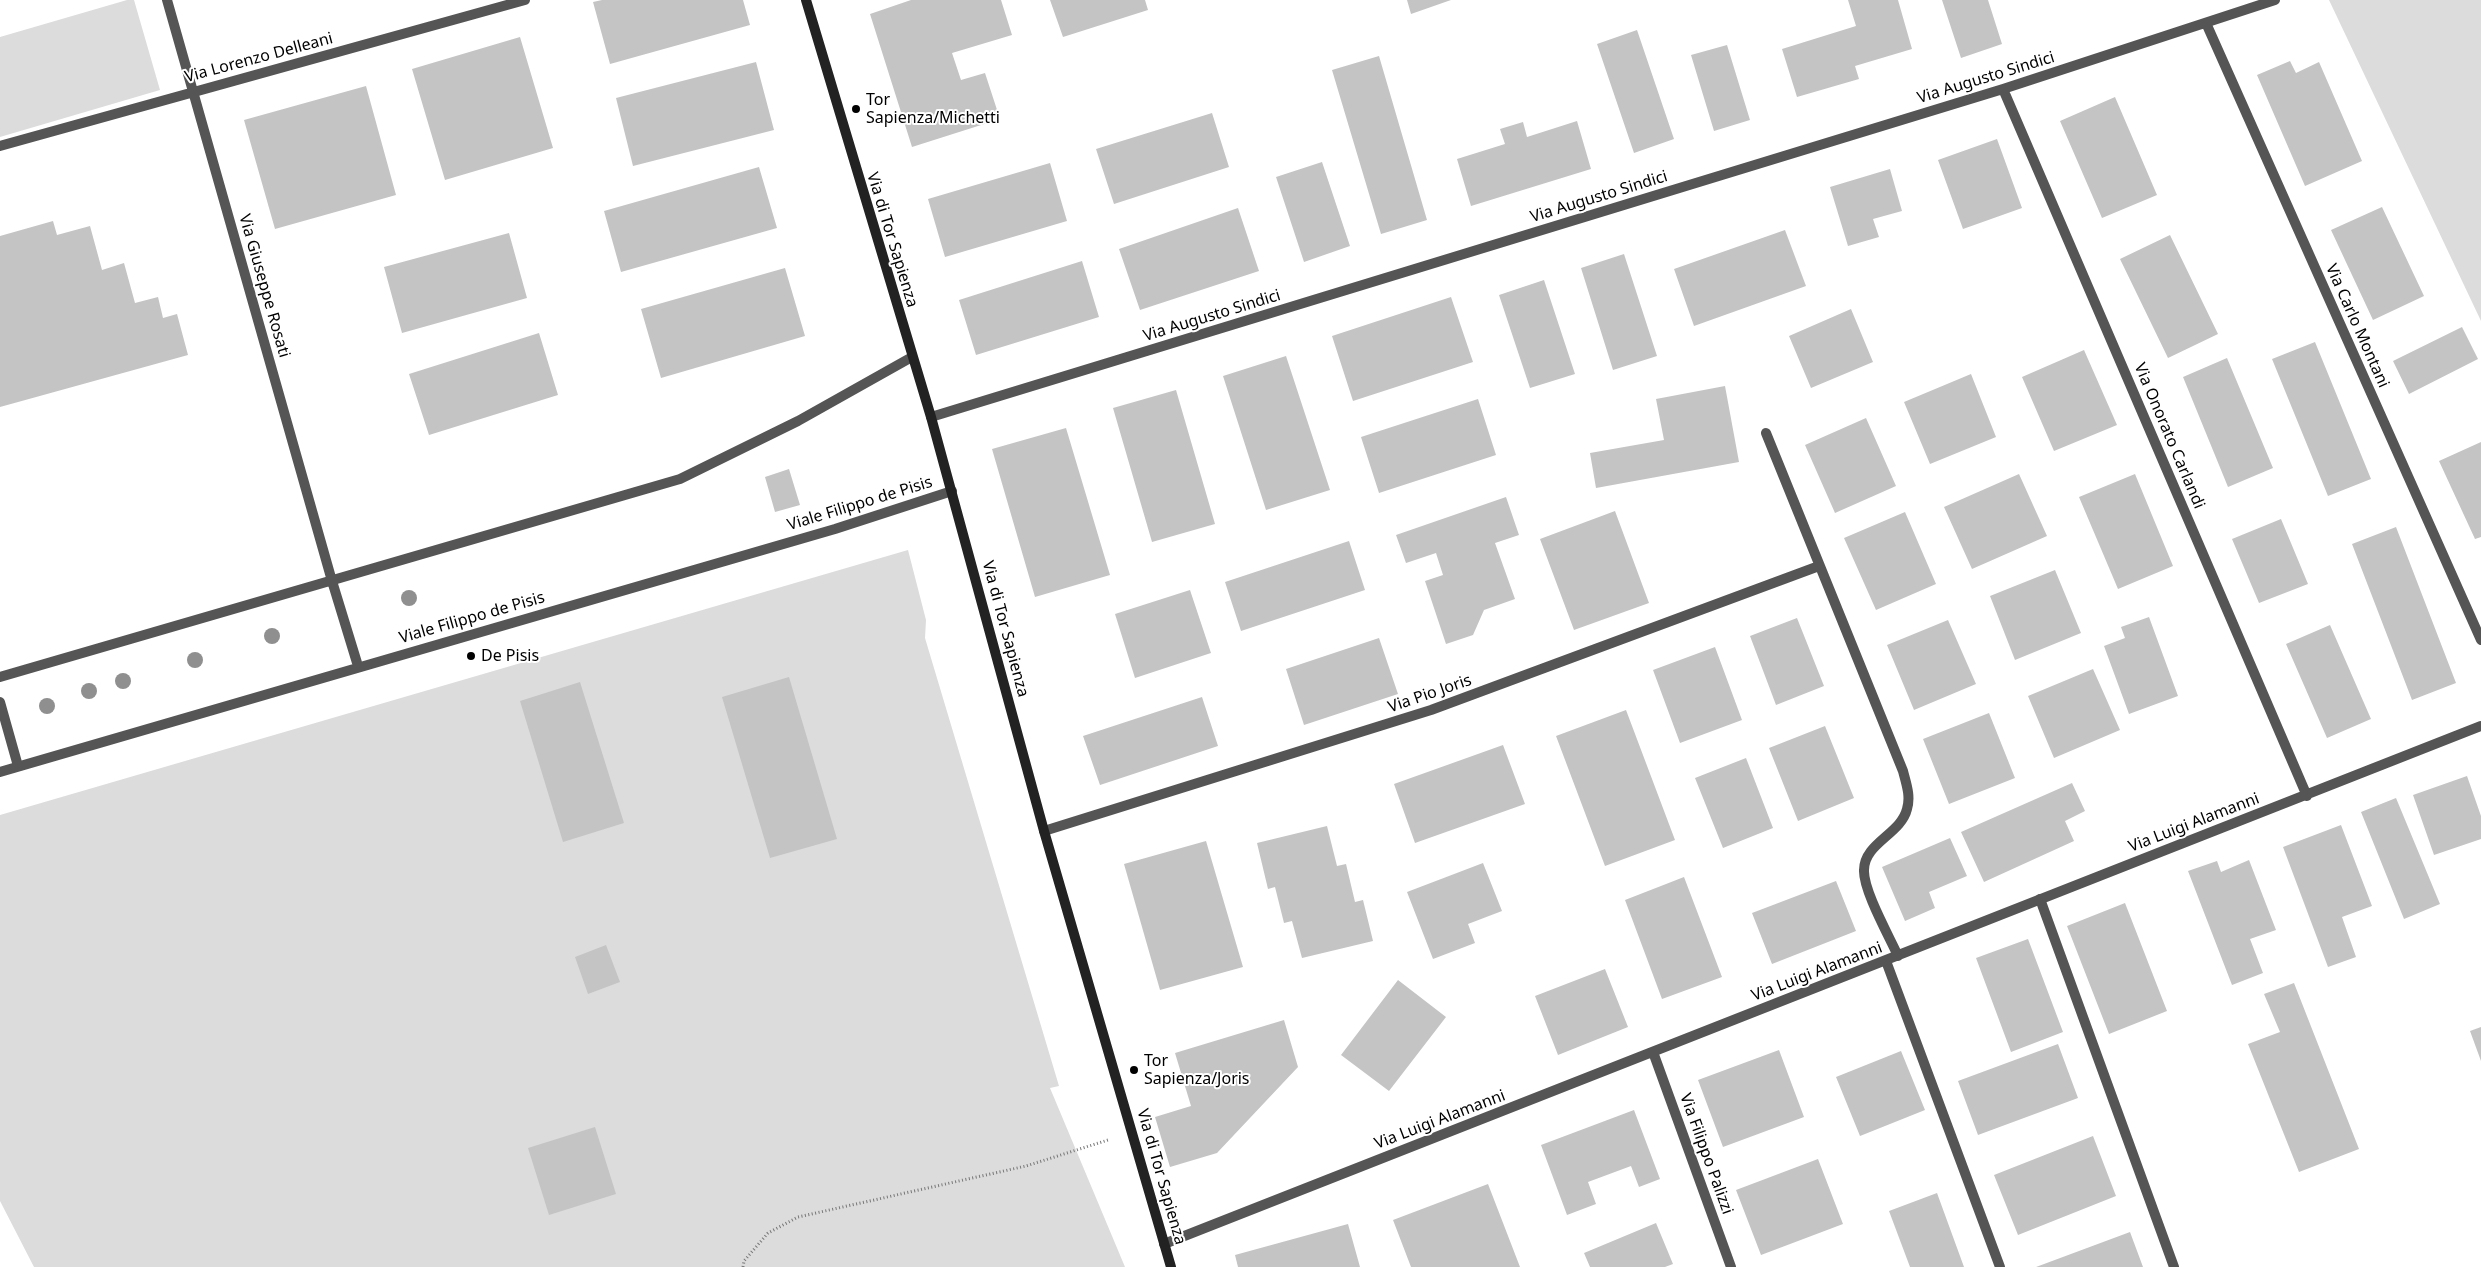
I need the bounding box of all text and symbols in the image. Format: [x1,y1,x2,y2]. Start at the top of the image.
street label: Via Lorenzo Delleani [183,29,335,87]
street label: Via Augusto Sindici [1915,48,2057,108]
place label: Tor Sapienza/Michetti [866,90,1000,128]
marker: Tor Sapienza/Michetti [850,103,862,115]
street label: Via Augusto Sindici [1528,167,1670,227]
street label: Via di Tor Sapienza [862,170,922,310]
street label: Via Giuseppe Rosati [234,212,294,360]
street label: Via Carlo Montani [2321,261,2393,391]
street label: Via Augusto Sindici [1141,286,1283,346]
street label: Via Onorato Carlandi [2130,360,2208,512]
street label: Viale Filippo de Pisis [785,473,935,535]
street label: Via di Tor Sapienza [978,559,1032,699]
street label: Viale Filippo de Pisis [397,588,547,648]
place label: De Pisis [481,646,539,666]
marker: De Pisis [465,650,477,662]
street label: Via Pio Joris [1386,671,1474,717]
street label: Via Luigi Alamanni [2126,789,2262,857]
street label: Via Luigi Alamanni [1749,938,1885,1006]
place label: Tor Sapienza/Joris [1144,1051,1250,1089]
marker: Tor Sapienza/Joris [1128,1064,1140,1076]
street label: Via Luigi Alamanni [1372,1086,1508,1154]
street label: Via Filippo Palizzi [1675,1091,1737,1217]
street label: Via di Tor Sapienza [1132,1107,1190,1247]

